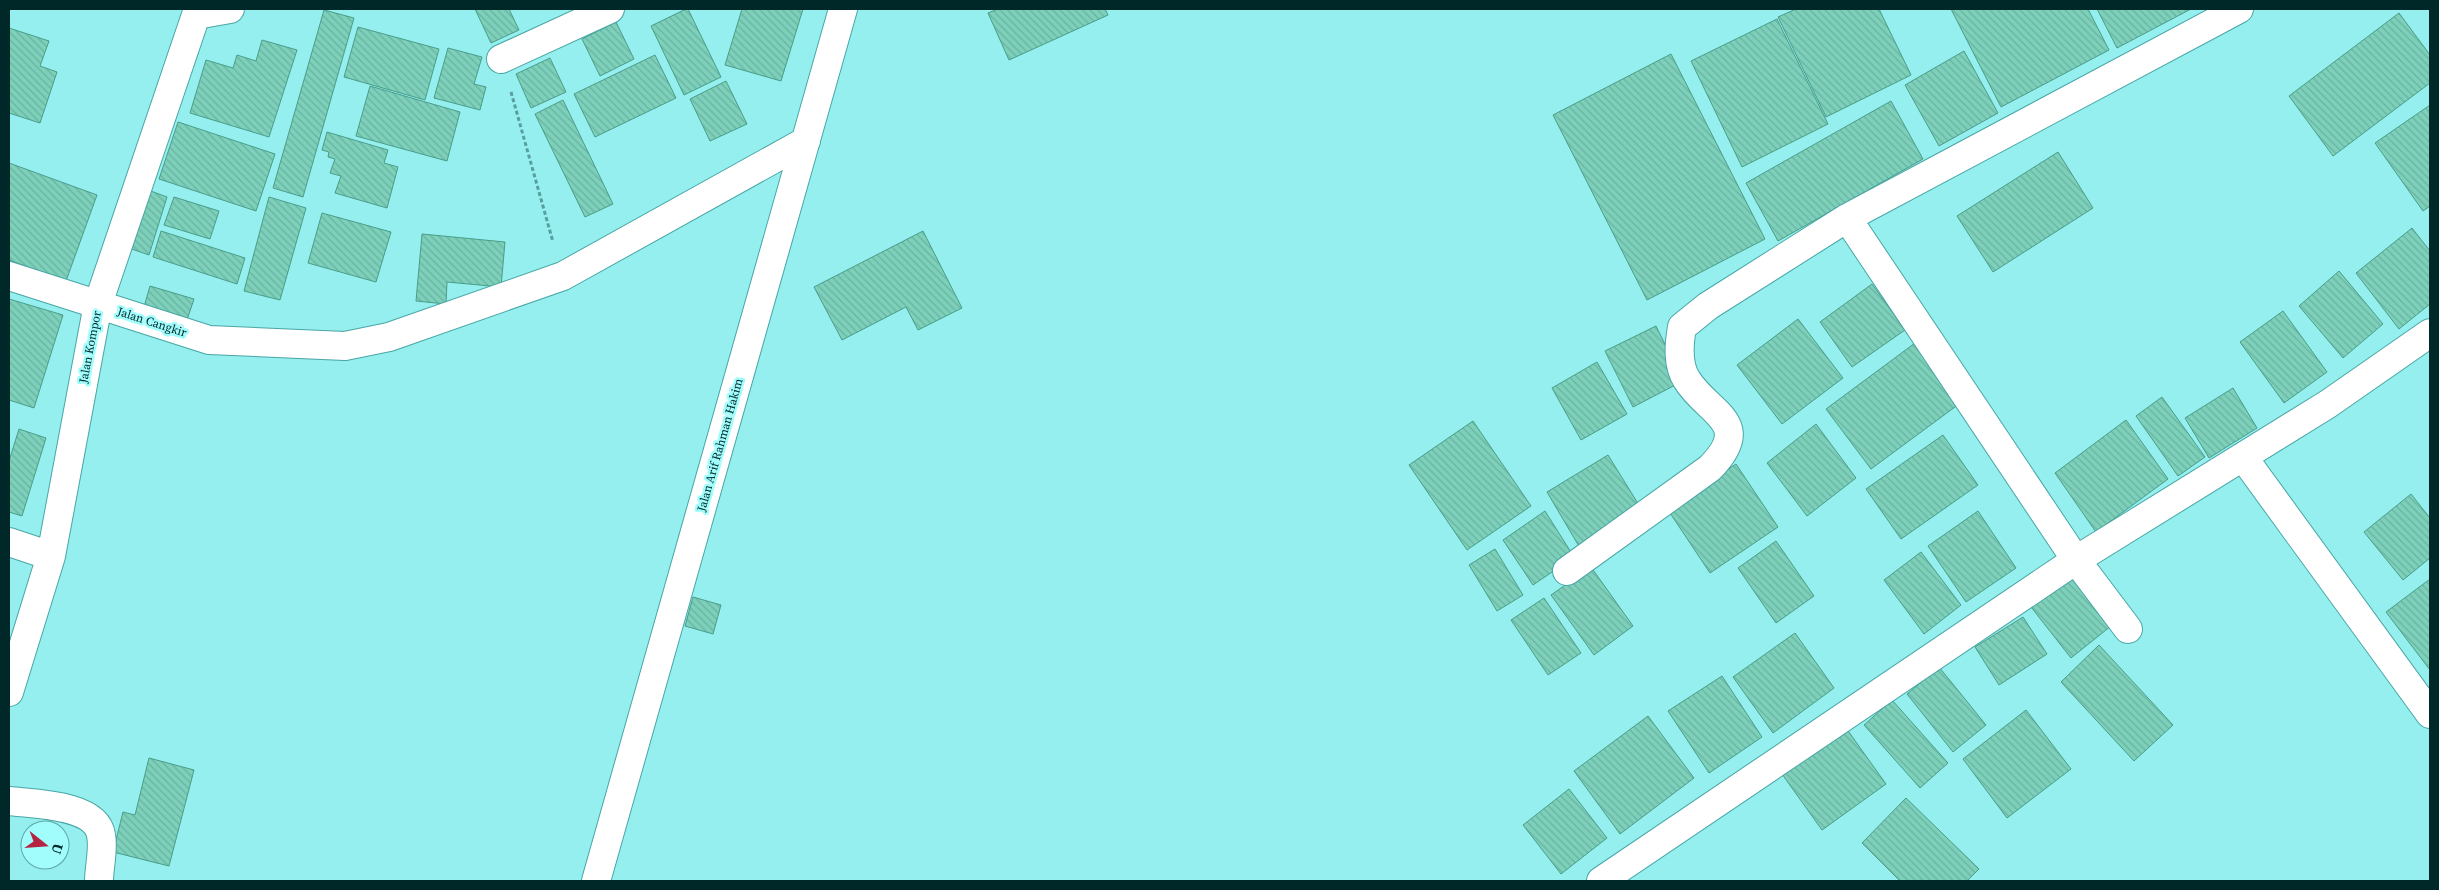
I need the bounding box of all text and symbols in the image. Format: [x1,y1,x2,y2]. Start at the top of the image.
street label: Jalan Cangkir [114,303,189,341]
street label: Jalan Kompor [75,309,105,386]
street label: Jalan Arif Rahman Hakim [693,376,747,514]
north arrow [20,820,70,870]
text: U [46,841,68,857]

